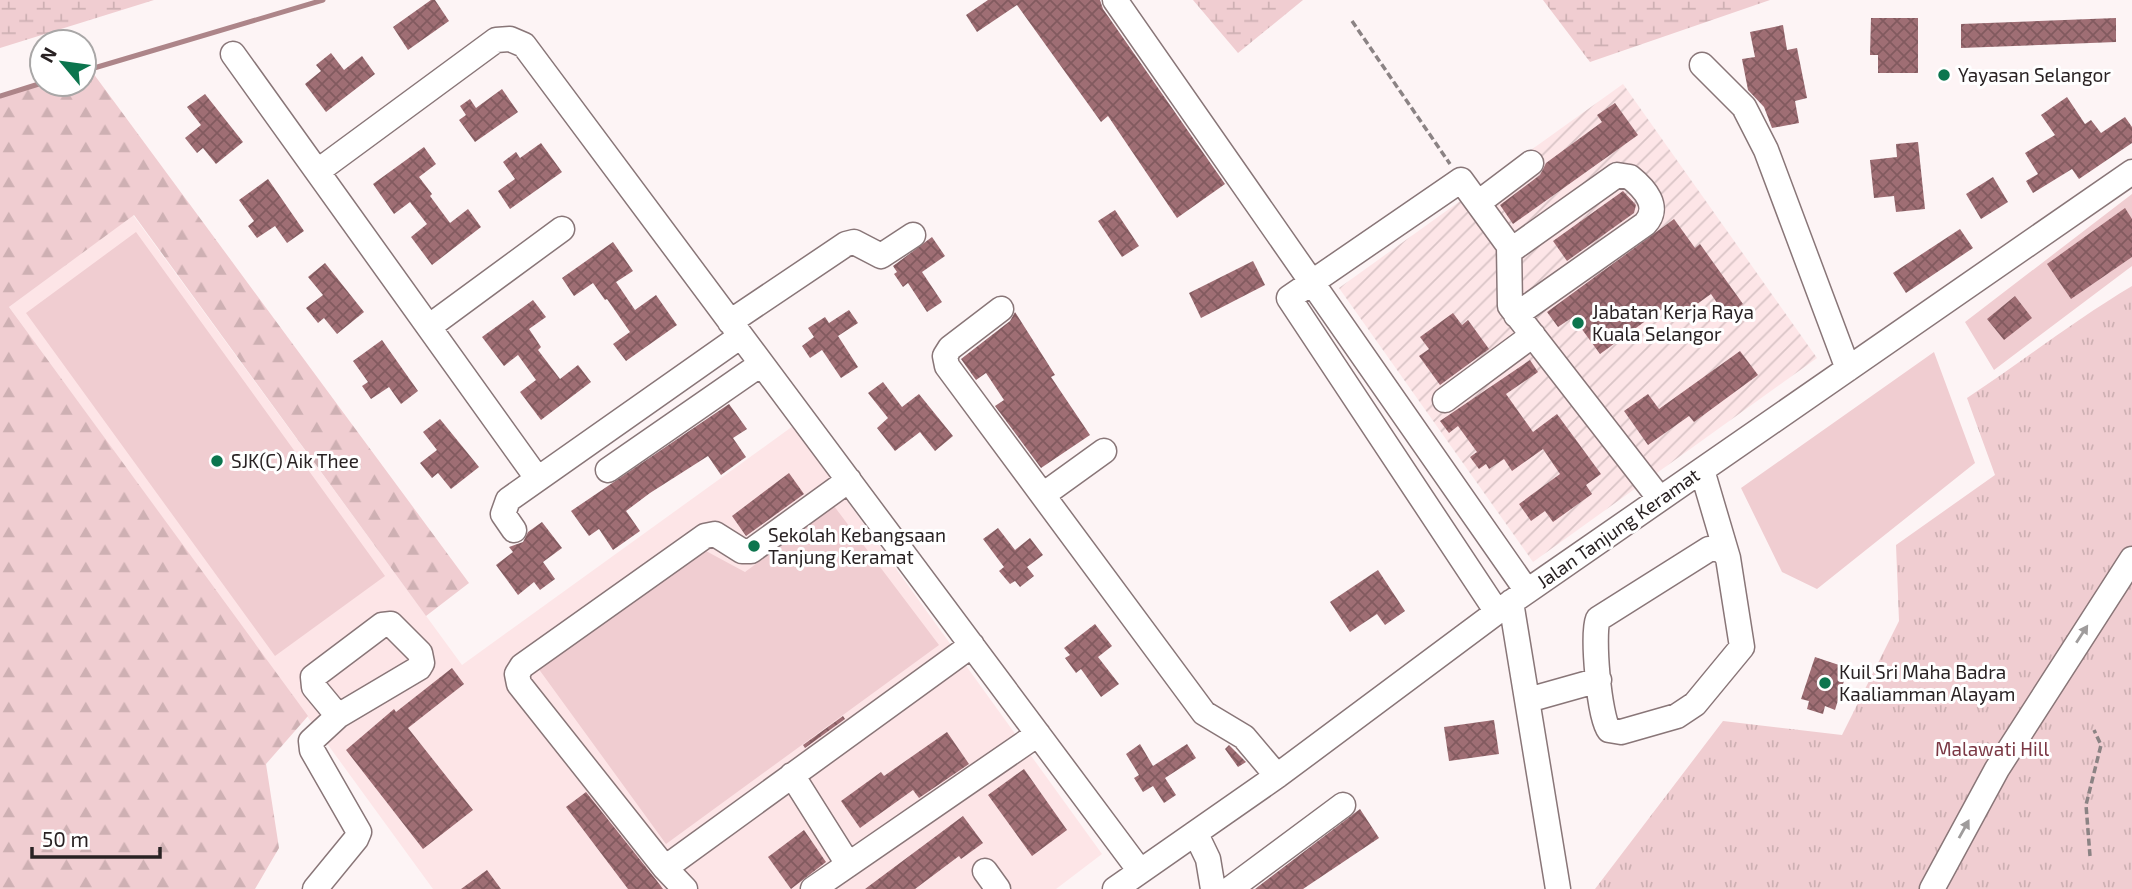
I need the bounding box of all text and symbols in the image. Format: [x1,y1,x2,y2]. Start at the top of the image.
north arrow [28,28,98,98]
text: N [34,43,61,66]
place label: Yayasan Selangor [1958,63,2111,86]
marker: Yayasan Selangor [1936,67,1952,83]
place label: Jabatan Kerja Raya Kuala Selangor [1592,300,1754,345]
marker: Jabatan Kerja Raya Kuala Selangor [1570,315,1586,331]
place label: SJK(C) Aik Thee [231,449,359,472]
marker: SJK(C) Aik Thee [209,453,225,469]
street label: Jalan Tanjung Keramat [1532,463,1704,593]
place label: Sekolah Kebangsaan Tanjung Keramat [768,523,946,568]
marker: Sekolah Kebangsaan Tanjung Keramat [746,538,762,554]
one-way arrow [2075,624,2088,644]
place label: Kuil Sri Maha Badra Kaaliamman Alayam [1839,660,2015,705]
marker: Kuil Sri Maha Badra Kaaliamman Alayam [1817,675,1833,691]
park label: Malawati Hill [1935,737,2049,760]
scale bar [32,816,159,860]
one-way arrow [1958,819,1970,838]
text: 50 m [42,826,89,851]

